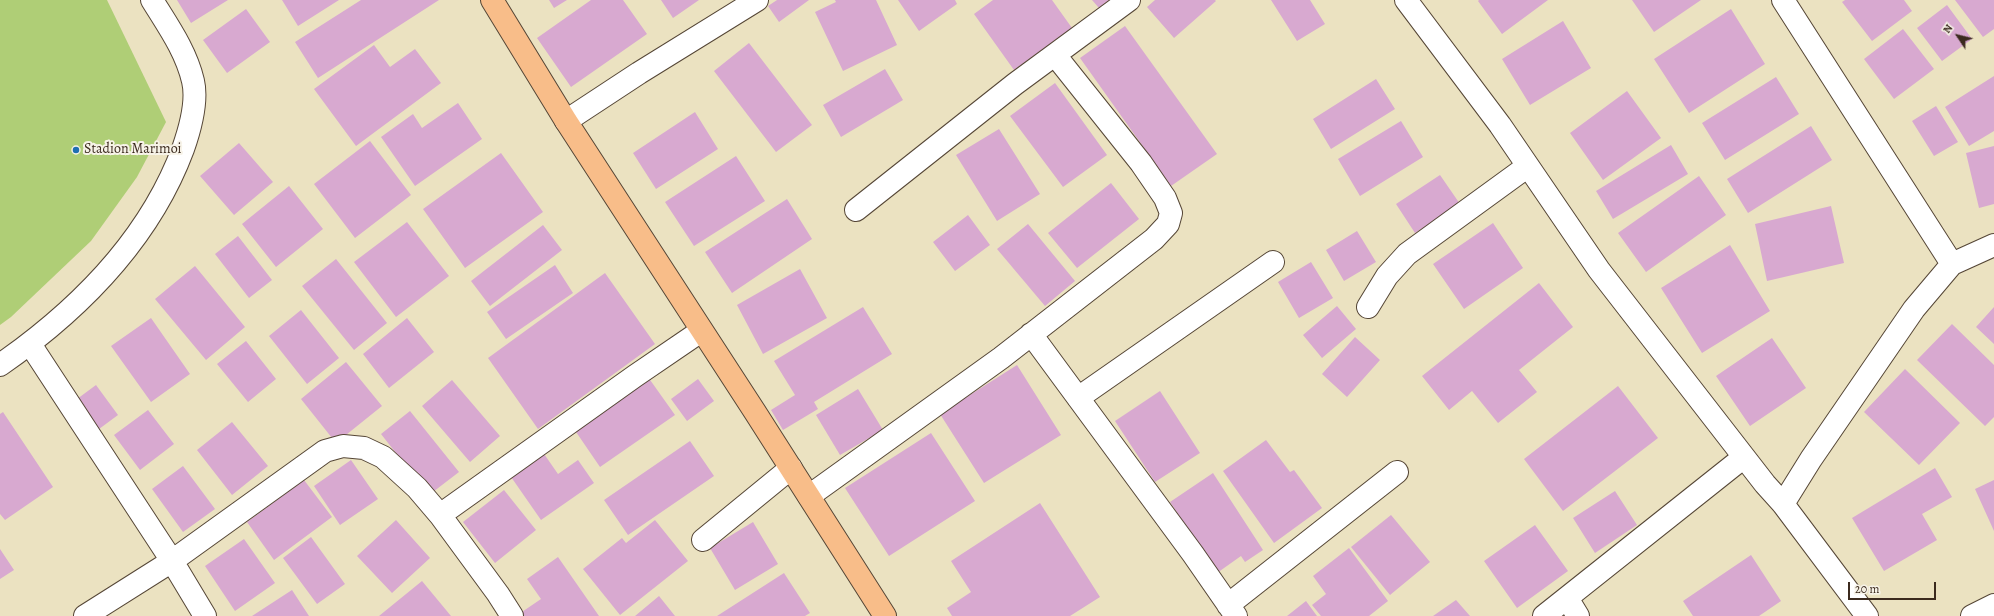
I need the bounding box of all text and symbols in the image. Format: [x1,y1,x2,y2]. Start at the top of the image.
north arrow [1938,16,1978,56]
text: N [1939,21,1956,36]
place label: Stadion Marimoi [84,142,182,158]
marker: Stadion Marimoi [71,145,81,155]
scale bar [1850,574,1938,600]
text: 20 m [1855,581,1879,597]

